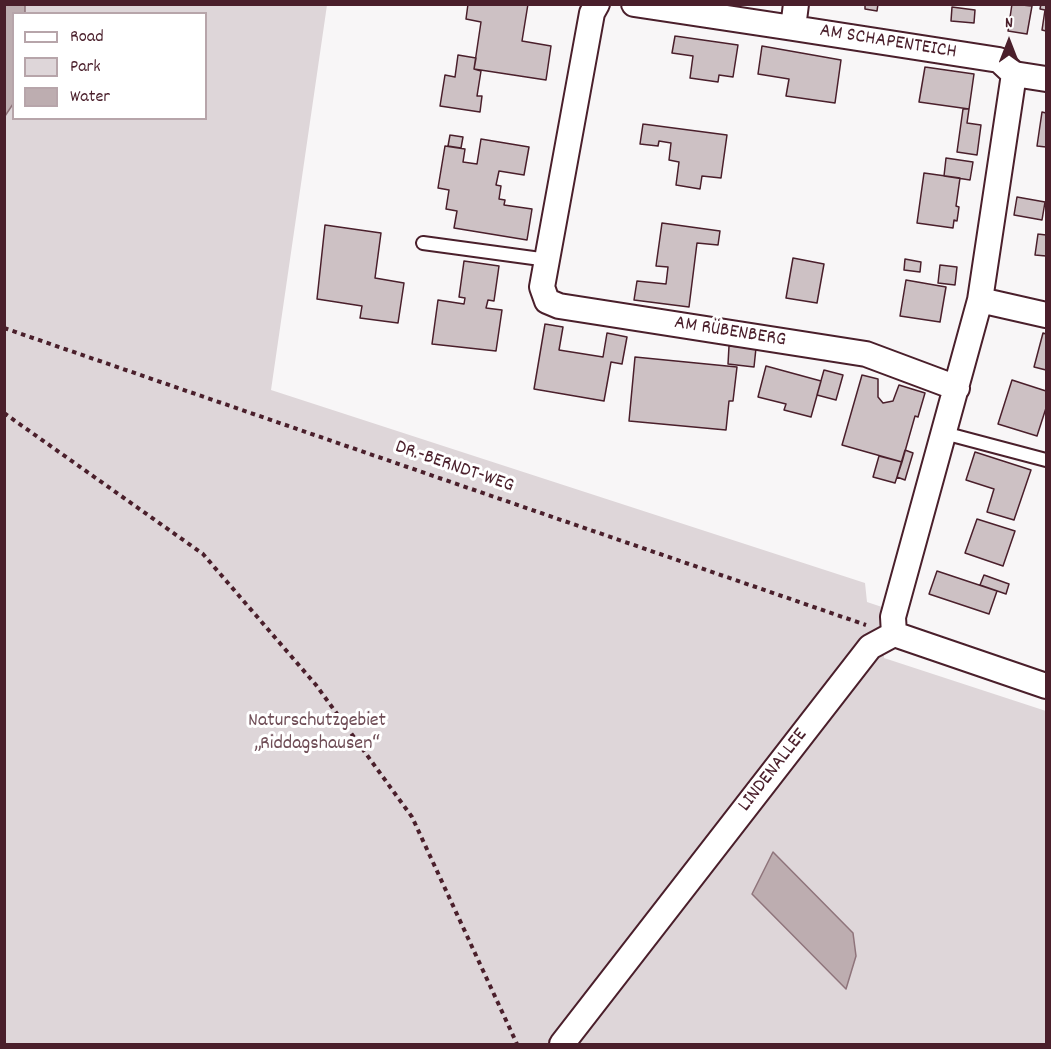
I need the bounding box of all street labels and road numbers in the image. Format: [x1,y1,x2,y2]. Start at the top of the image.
street label: AM SCHAPENTEICH [818,20,958,66]
street label: AM RÜBENBERG [672,312,788,354]
street label: DR.-BERNDT-WEG [391,436,517,500]
street label: LINDENALLEE [734,725,814,817]

